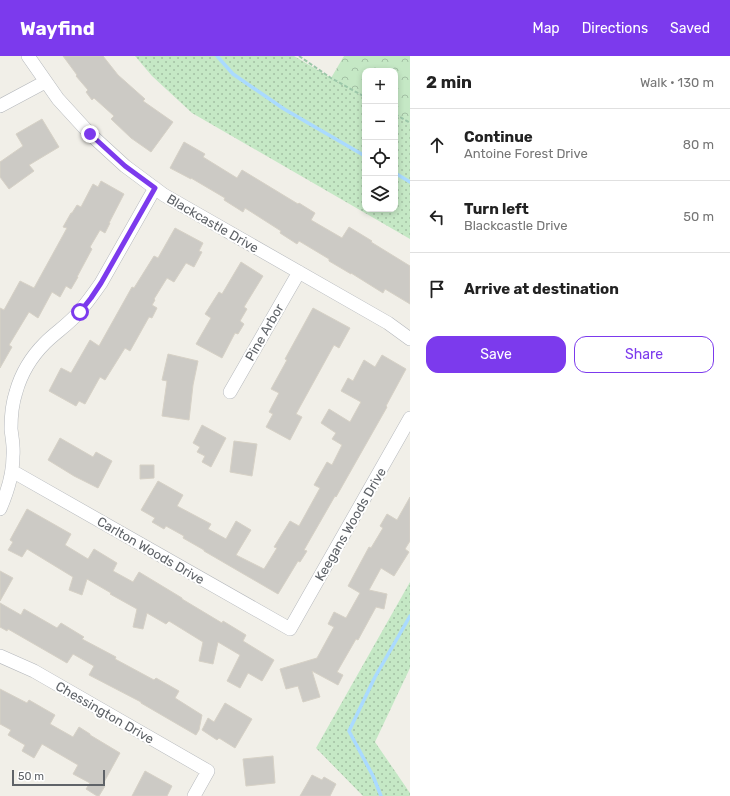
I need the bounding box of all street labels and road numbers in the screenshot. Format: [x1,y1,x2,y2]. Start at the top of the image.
street label: Blackcastle Drive [164,191,261,256]
street label: Pine Arbor [242,301,287,363]
street label: Keegans Woods Drive [312,465,390,584]
street label: Carlton Woods Drive [95,514,207,587]
street label: Chessington Drive [53,678,156,747]

